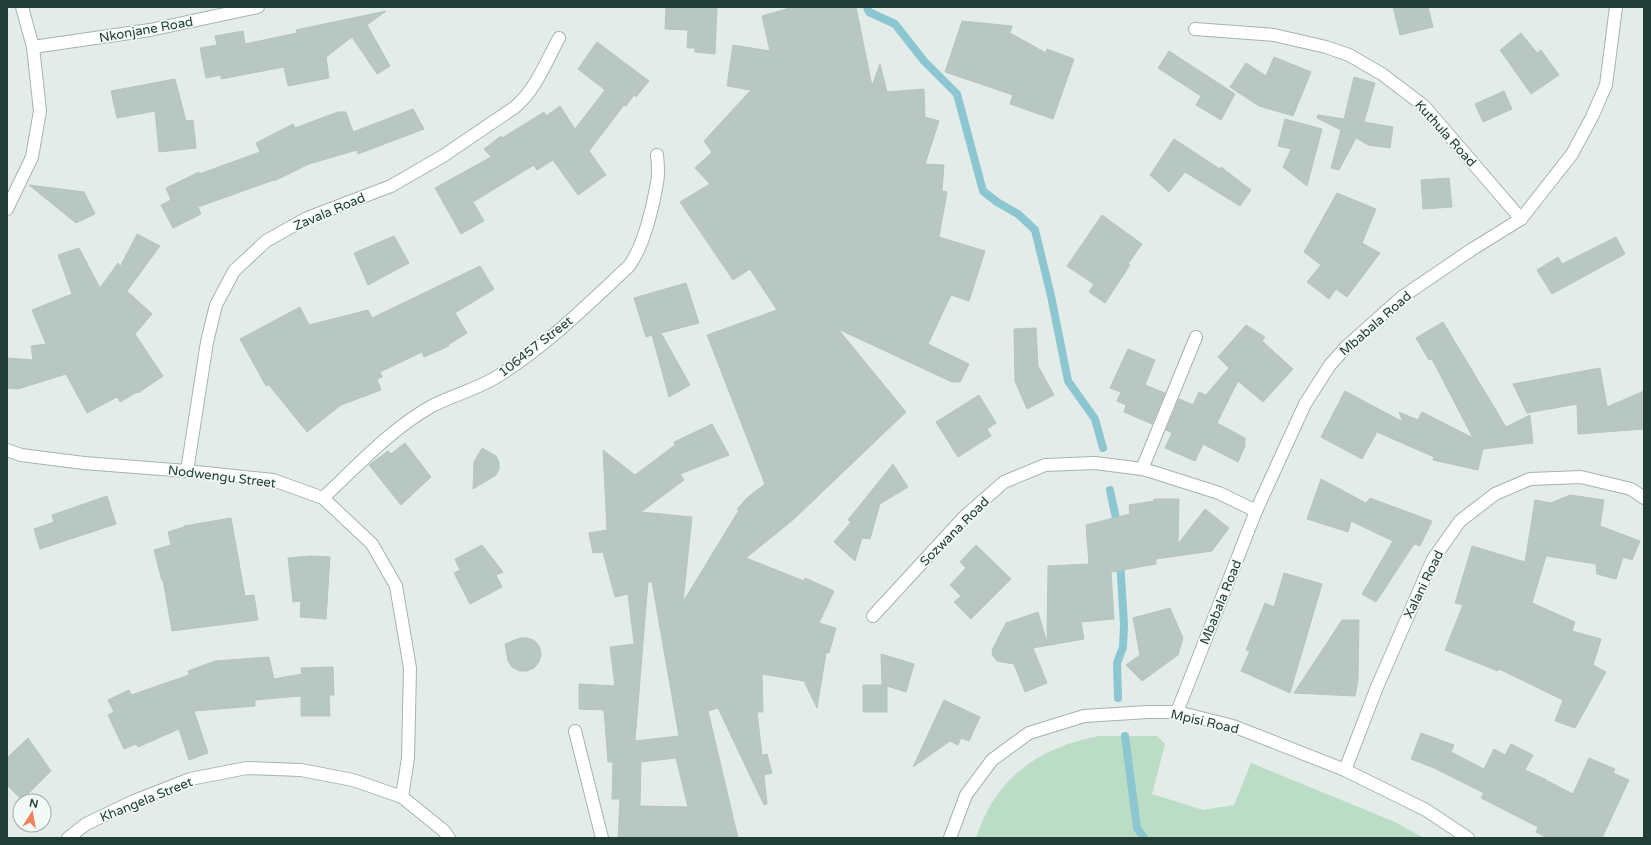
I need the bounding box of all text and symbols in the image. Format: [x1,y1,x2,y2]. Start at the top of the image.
street label: Nkonjane Road [98,14,194,46]
street label: Kuthula Road [1411,97,1479,170]
street label: Zavala Road [291,190,368,234]
street label: Mbabala Road [1336,288,1415,359]
street label: 106457 Street [495,313,576,381]
street label: Nodwengu Street [167,462,277,492]
street label: Sozwana Road [917,494,993,570]
street label: Xalani Road [1401,548,1447,621]
street label: Mbabala Road [1197,558,1245,647]
street label: Mpisi Road [1169,706,1240,738]
street label: Khangela Street [98,774,195,826]
north arrow [12,793,52,833]
text: N [28,796,39,811]

